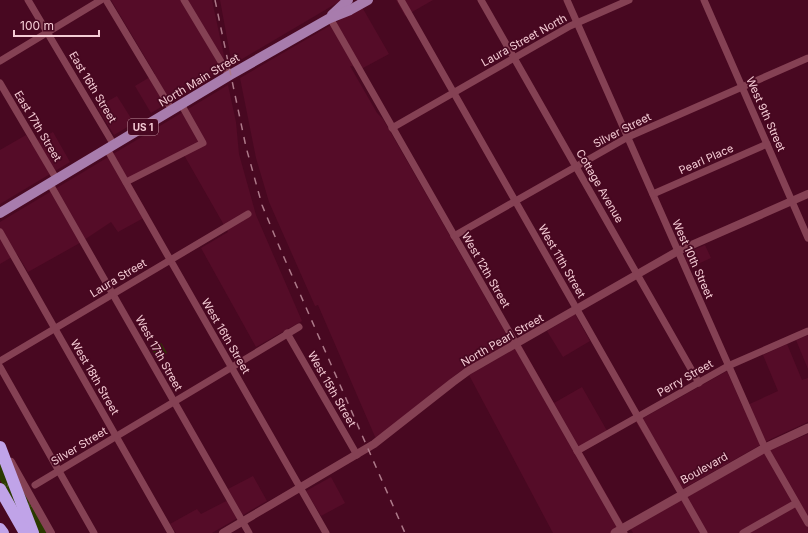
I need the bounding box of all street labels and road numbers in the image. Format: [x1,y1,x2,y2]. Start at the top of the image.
street label: Laura Street North [479,11,569,69]
street label: East 16th Street [66,49,120,126]
street label: North Main Street [156,50,242,110]
street label: West 9th Street [743,74,789,154]
street label: East 17th Street [11,88,65,164]
street label: Silver Street [591,109,654,151]
road number: US 1 [128,119,158,135]
street label: Pearl Place [677,141,735,177]
street label: Cottage Avenue [573,147,627,225]
street label: West 10th Street [669,217,717,301]
street label: West 11th Street [535,222,589,301]
street label: West 12th Street [459,230,513,310]
street label: Laura Street [87,255,149,300]
street label: West 16th Street [199,296,253,377]
street label: North Pearl Street [458,310,546,369]
street label: West 17th Street [132,313,186,394]
street label: West 18th Street [68,337,122,418]
street label: West 15th Street [305,349,359,429]
street label: Perry Street [655,356,716,400]
street label: Silver Street [48,424,110,468]
street label: Boulevard [678,449,730,487]

